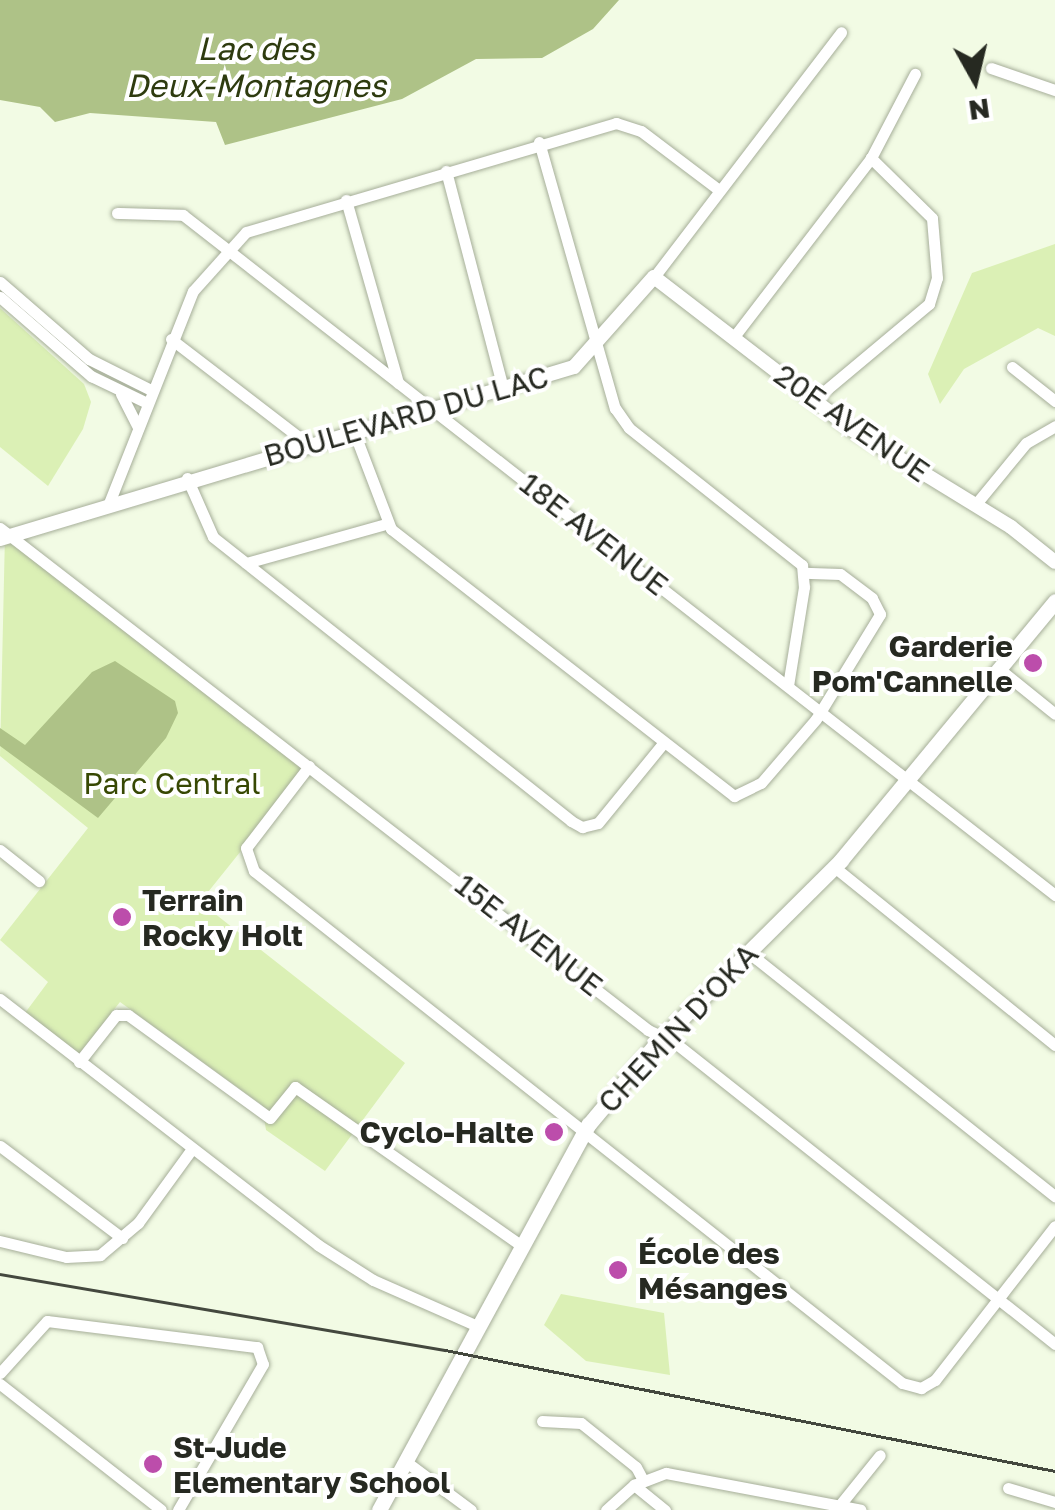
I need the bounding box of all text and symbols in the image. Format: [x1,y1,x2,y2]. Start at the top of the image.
water label: Lac des Deux-Montagnes [126,30,386,105]
north arrow [925,30,1025,130]
text: N [966,92,992,128]
street label: 20E AVENUE [768,356,936,490]
street label: BOULEVARD DU LAC [260,358,552,474]
street label: 18E AVENUE [513,465,675,603]
place label: Garderie Pom'Cannelle [812,628,1013,698]
marker: Garderie Pom'Cannelle [1022,652,1044,674]
park label: Parc Central [83,765,261,801]
street label: 15E AVENUE [448,866,610,1004]
place label: Terrain Rocky Holt [142,882,303,952]
marker: Terrain Rocky Holt [111,906,133,928]
street label: CHEMIN D'OKA [590,936,766,1120]
place label: Cyclo-Halte [359,1114,534,1150]
marker: Cyclo-Halte [543,1121,565,1143]
place label: École des Mésanges [638,1235,788,1306]
marker: École des Mésanges [607,1259,629,1281]
place label: St-Jude Elementary School [173,1429,450,1500]
marker: St-Jude Elementary School [142,1453,164,1475]

